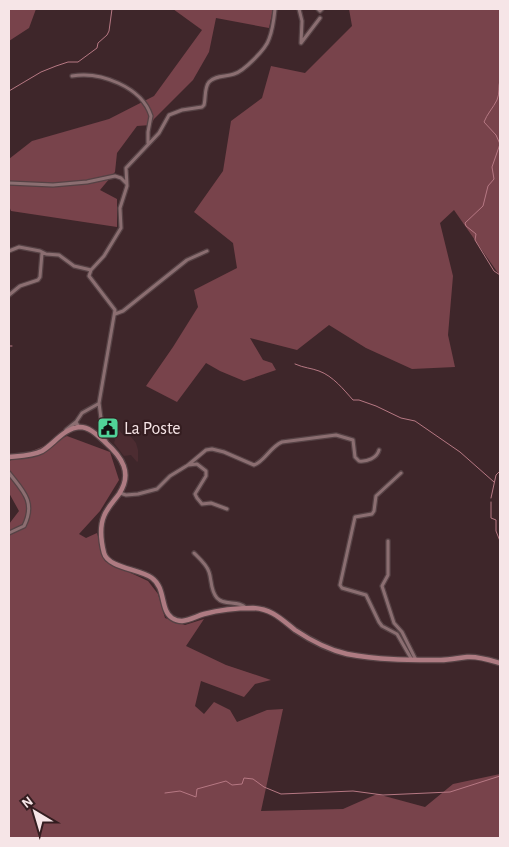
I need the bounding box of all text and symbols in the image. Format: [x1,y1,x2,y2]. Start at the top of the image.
public building icon: La Poste [96,416,120,440]
place label: La Poste [124,420,181,438]
north arrow [10,787,60,837]
text: N [19,794,36,811]

